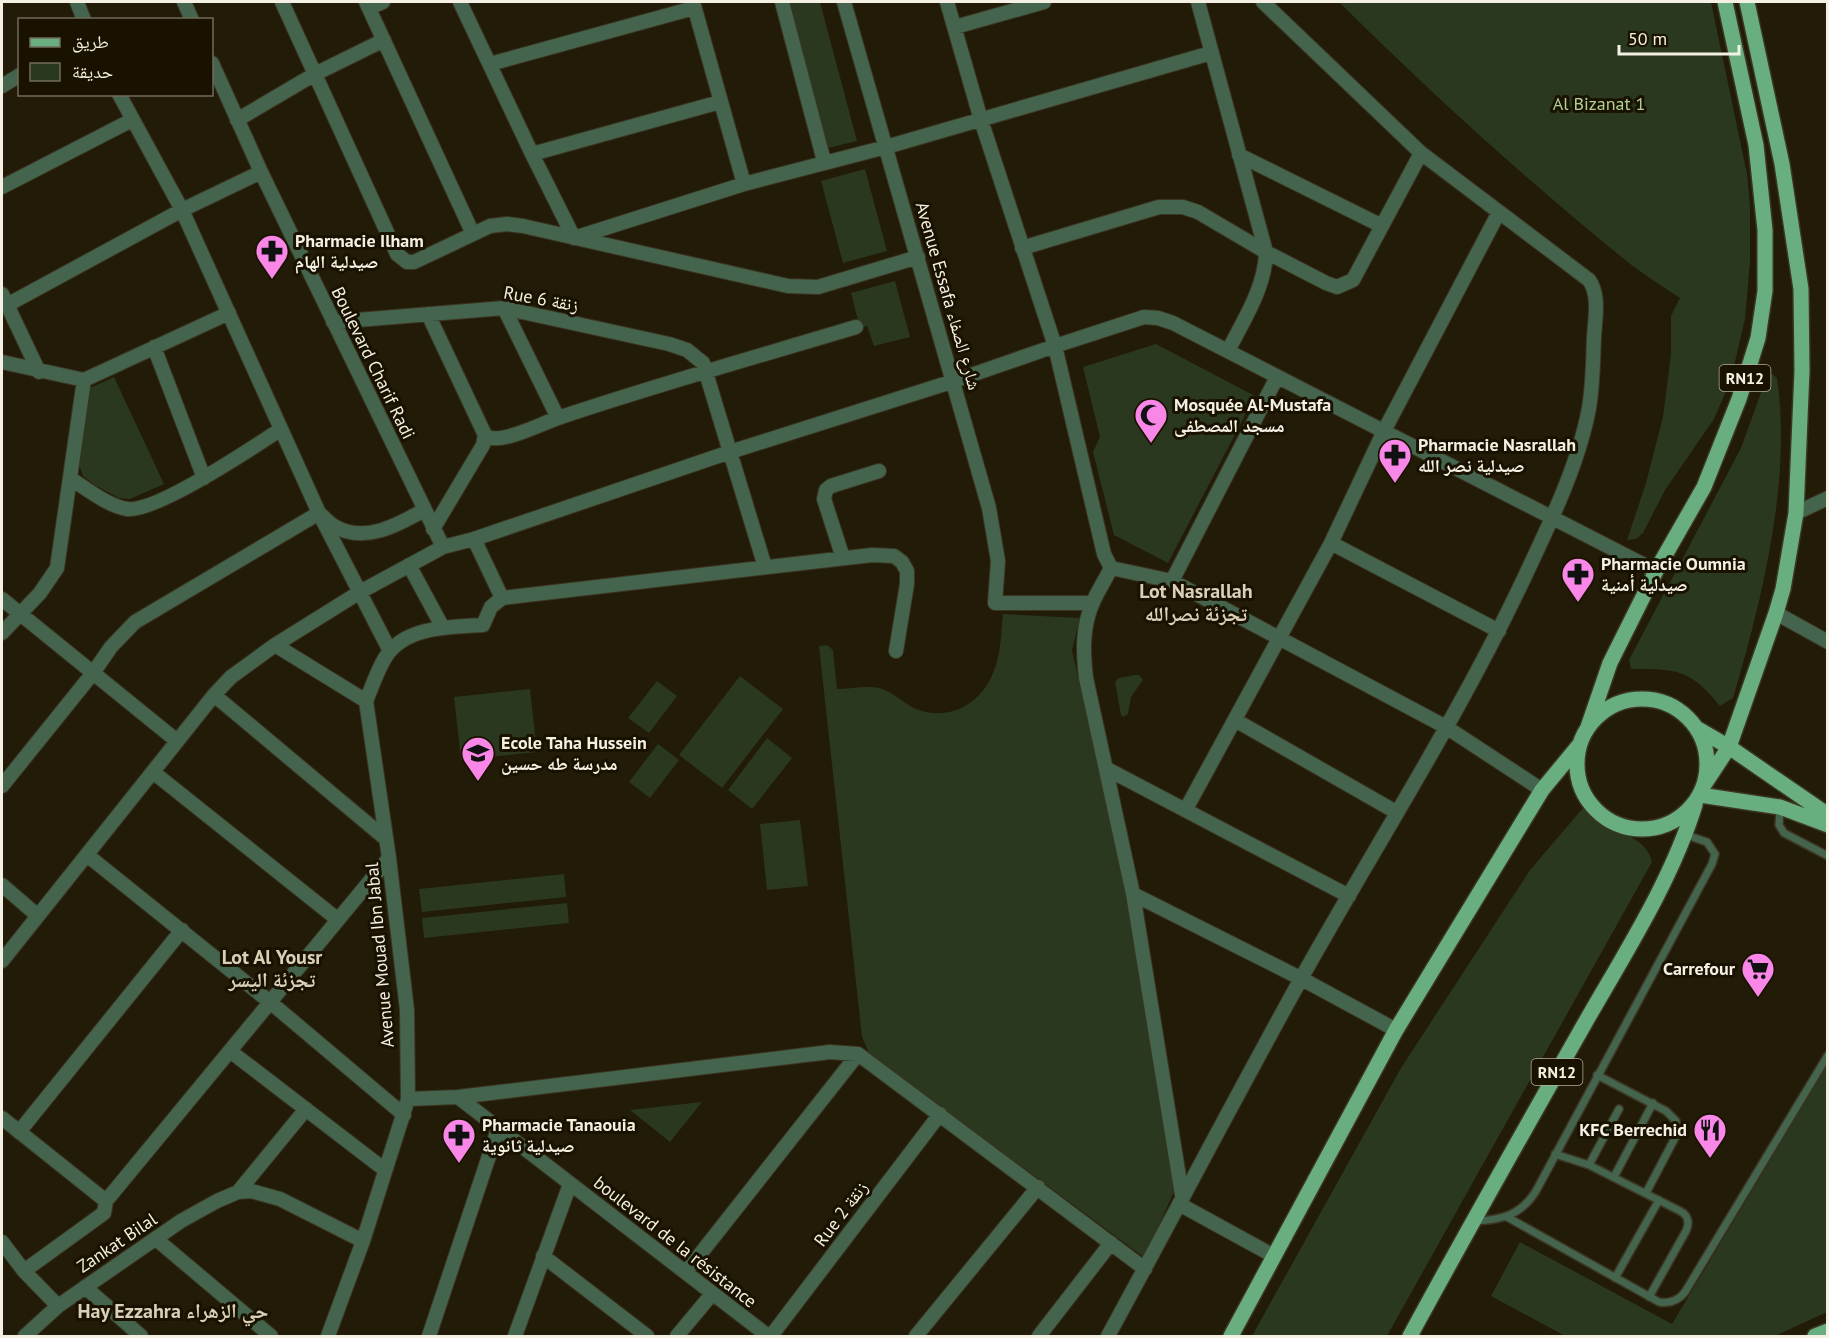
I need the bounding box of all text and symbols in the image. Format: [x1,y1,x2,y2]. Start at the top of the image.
legend [18,18,213,96]
scale bar [1619,18,1739,56]
text: 50 m [1628,27,1667,50]
text: طريق [72,30,109,53]
text: حديقة [72,60,113,83]
park label: Al Bizanat 1 [1553,92,1645,115]
street label: Avenue Essafa شارع الصفاء [911,199,986,393]
place label: Pharmacie Ilham صيدلية الهام [295,229,424,274]
pharmacy icon: Pharmacie Ilham صيدلية الهام [254,233,290,280]
street label: Rue 6 زنقة [502,281,580,316]
street label: Boulevard Charif Radi [327,283,420,443]
road number: RN12 [1720,365,1770,391]
place label: Mosquée Al-Mustafa مسجد المصطفى [1174,393,1331,437]
mosque icon: Mosquée Al-Mustafa مسجد المصطفى [1133,397,1169,444]
place label: Pharmacie Nasrallah صيدلية نصر الله [1418,433,1576,477]
pharmacy icon: Pharmacie Nasrallah صيدلية نصر الله [1377,437,1413,484]
place label: Pharmacie Oumnia صيدلية أمنية [1601,552,1746,596]
pharmacy icon: Pharmacie Oumnia صيدلية أمنية [1560,556,1596,603]
district label: Lot Nasrallah تجزئة نصرالله [1139,578,1253,627]
place label: Ecole Taha Hussein مدرسة طه حسين [501,731,647,775]
school or university icon: Ecole Taha Hussein مدرسة طه حسين [460,735,496,782]
street label: Avenue Mouad Ibn Jabal [360,861,399,1049]
district label: Lot Al Yousr تجزئة اليسر [222,944,322,993]
supermarket icon: Carrefour [1740,951,1776,998]
place label: Carrefour [1663,957,1736,980]
road number: RN12 [1532,1059,1582,1085]
restaurant icon: KFC Berrechid [1692,1112,1728,1159]
place label: Pharmacie Tanaouia صيدلية ثانوية [482,1113,636,1157]
pharmacy icon: Pharmacie Tanaouia صيدلية ثانوية [441,1117,477,1164]
place label: KFC Berrechid [1579,1118,1687,1141]
street label: boulevard de la résistance [589,1171,762,1313]
street label: Rue 2 زنقة [809,1176,873,1251]
street label: Zankat Bilal [72,1207,162,1278]
district label: Hay Ezzahra حي الزهراء [77,1298,269,1327]

